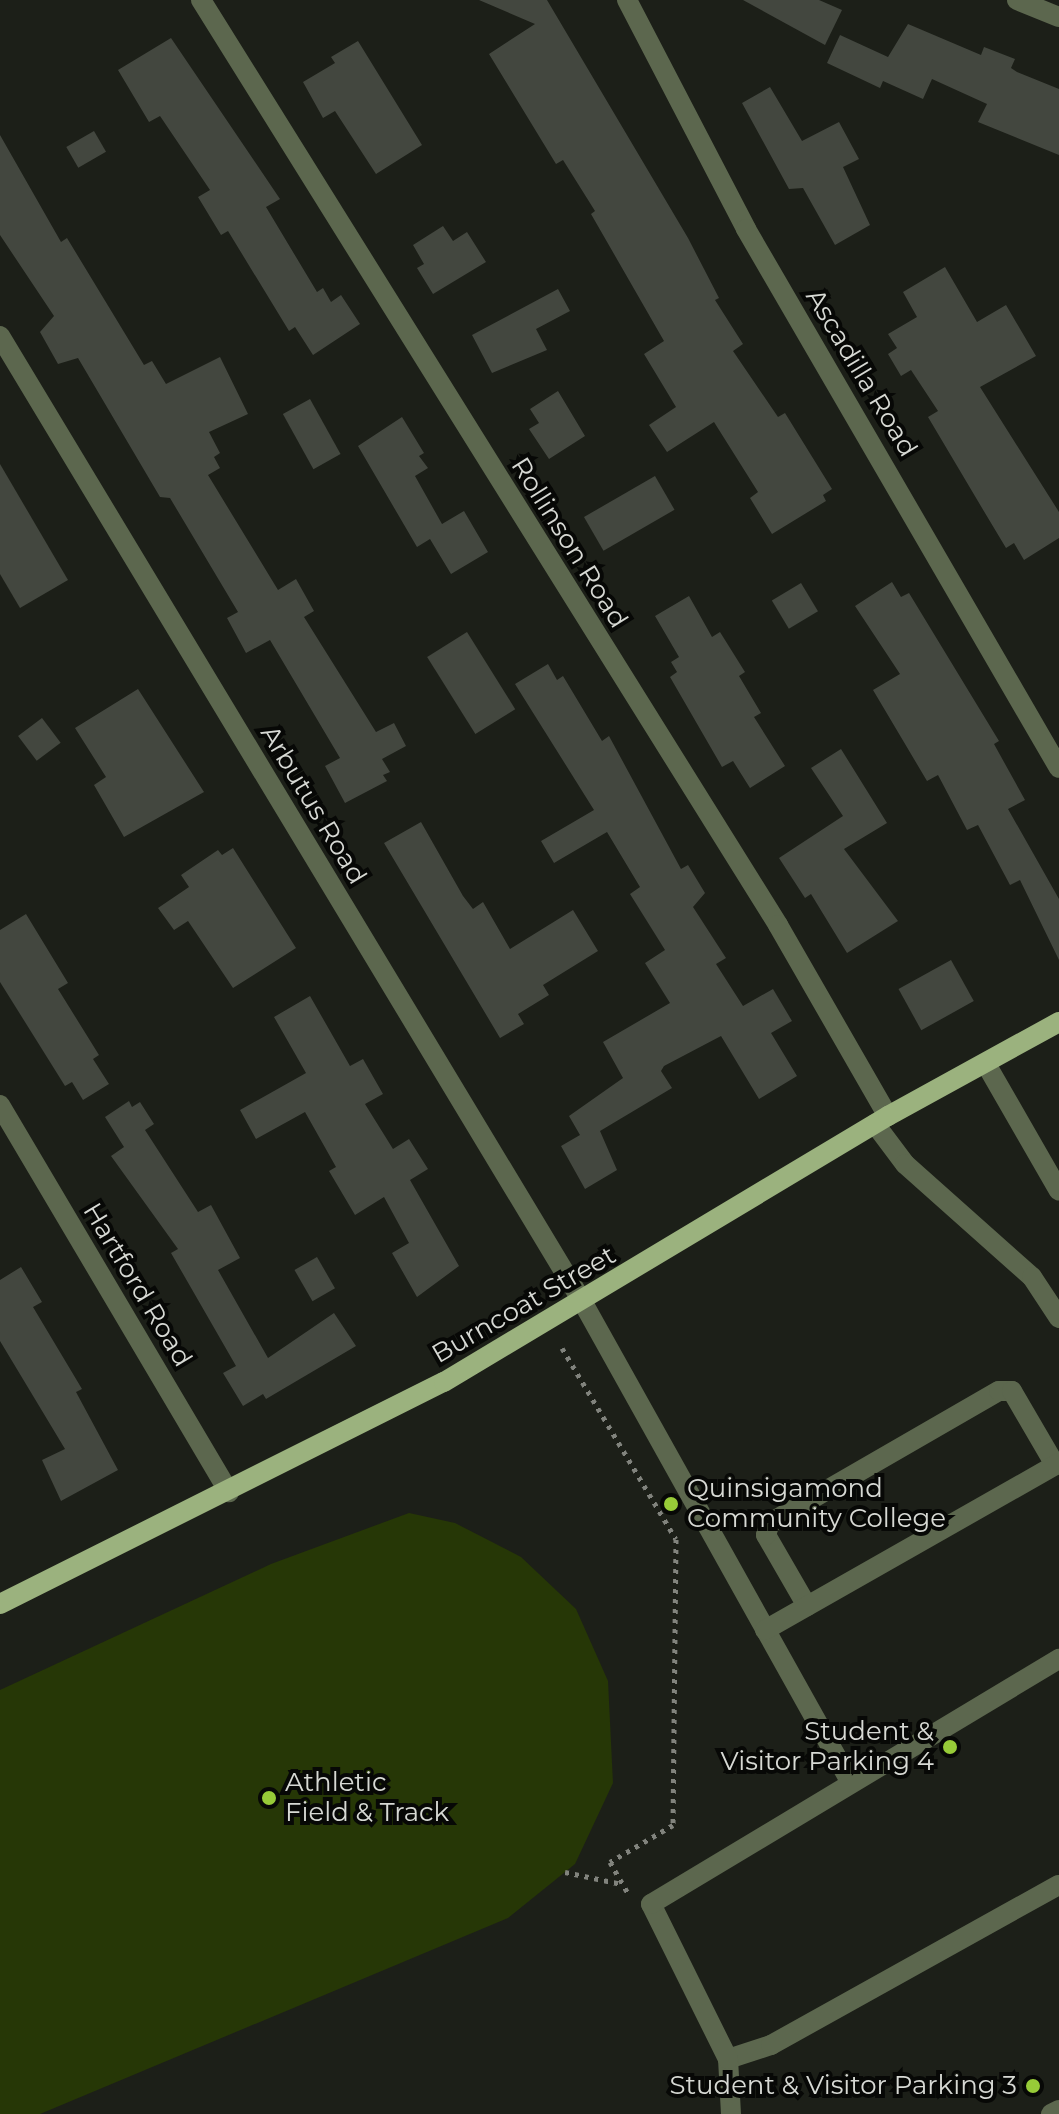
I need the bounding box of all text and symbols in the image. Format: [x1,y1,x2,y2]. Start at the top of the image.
street label: Ascadilla Road [799,284,923,462]
street label: Rollinson Road [504,452,634,634]
street label: Arbutus Road [253,720,373,890]
street label: Hartford Road [76,1198,198,1372]
street label: Burncoat Street [427,1240,621,1370]
place label: Quinsigamond Community College [687,1473,946,1534]
marker: Quinsigamond Community College [662,1495,680,1513]
place label: Student & Visitor Parking 4 [720,1716,934,1778]
marker: Student & Visitor Parking 4 [941,1738,959,1756]
place label: Athletic Field & Track [285,1767,449,1828]
marker: Athletic Field & Track [260,1789,278,1807]
place label: Student & Visitor Parking 3 [670,2070,1017,2102]
marker: Student & Visitor Parking 3 [1024,2077,1042,2095]

